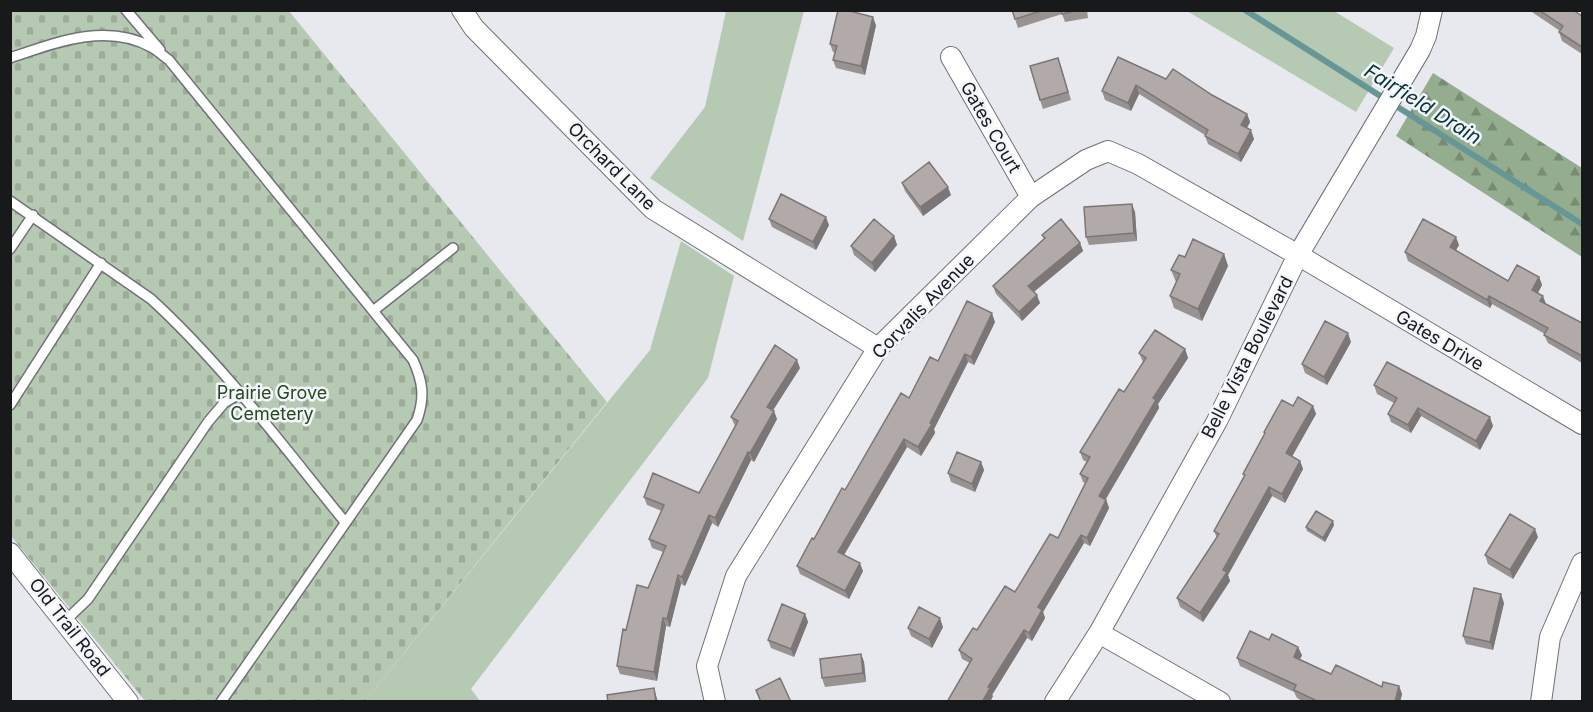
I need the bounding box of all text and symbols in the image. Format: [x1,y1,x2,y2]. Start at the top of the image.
water label: Fairfield Drain [1360,59,1486,149]
street label: Gates Court [956,78,1026,176]
street label: Orchard Lane [564,118,660,214]
street label: Corvalis Avenue [868,249,978,363]
street label: Belle Vista Boulevard [1197,272,1297,442]
street label: Gates Drive [1392,306,1488,374]
park label: Prairie Grove Cemetery [217,382,327,424]
street label: Old Trail Road [25,574,115,680]

